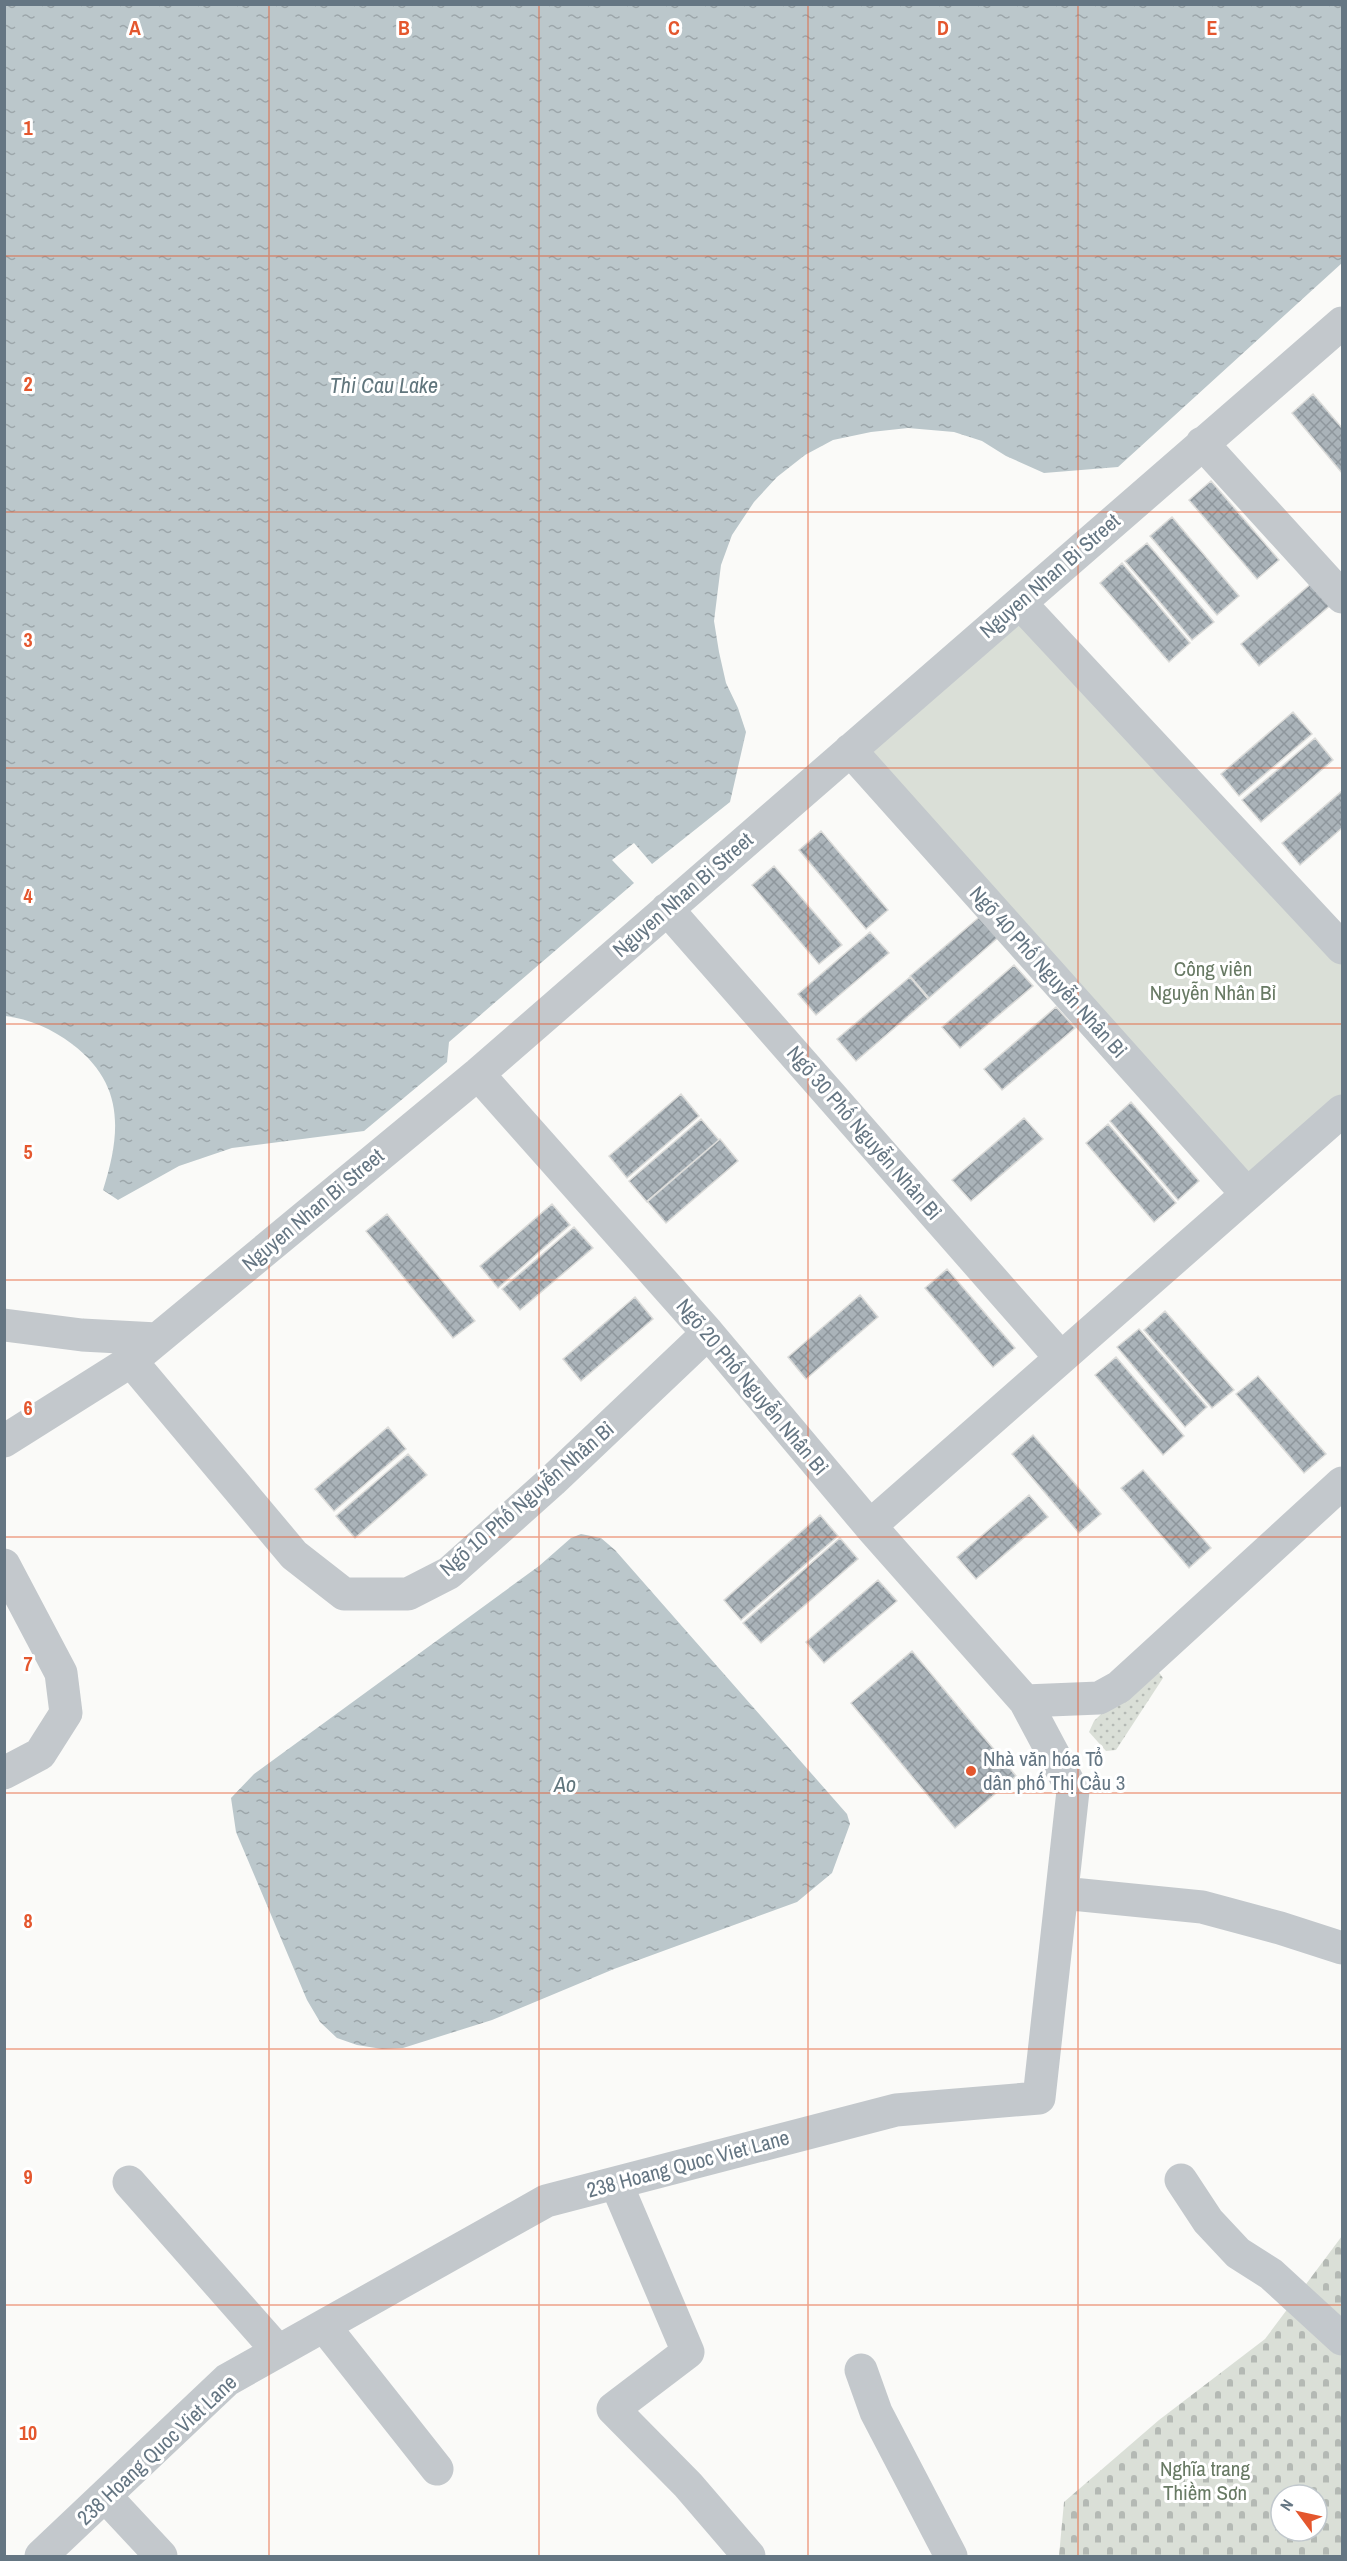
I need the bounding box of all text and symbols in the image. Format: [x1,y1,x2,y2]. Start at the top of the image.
text: A [129,14,141,41]
text: B [398,14,410,41]
text: C [668,14,680,41]
text: D [937,14,949,41]
text: E [1207,14,1218,41]
text: 1 [23,114,33,141]
text: 2 [23,370,33,397]
water label: Thi Cau Lake [330,370,438,400]
street label: Nguyen Nhan Bi Street [973,506,1126,645]
text: 3 [23,626,33,653]
street label: Nguyen Nhan Bi Street [606,825,759,964]
street label: Ngõ 40 Phố Nguyễn Nhân Bỉ [963,879,1133,1064]
text: 4 [23,882,33,909]
park label: Công viên Nguyễn Nhân Bỉ [1150,954,1276,1007]
street label: Ngõ 30 Phố Nguyễn Nhân Bỉ [781,1039,948,1226]
text: 5 [23,1138,33,1165]
street label: Nguyen Nhan Bi Street [236,1141,390,1278]
street label: Ngõ 20 Phố Nguyễn Nhân Bỉ [670,1292,835,1481]
text: 6 [23,1394,33,1421]
street label: Ngõ 10 Phố Nguyễn Nhân Bỉ [433,1415,620,1582]
text: 7 [23,1650,33,1677]
place label: Nhà văn hóa Tổ dân phố Thị Cầu 3 [983,1744,1125,1797]
marker: Nhà văn hóa Tổ dân phố Thị Cầu 3 [964,1764,978,1778]
water label: Ao [553,1769,576,1799]
text: 8 [23,1907,33,1934]
street label: 238 Hoang Quoc Viet Lane [583,2123,792,2204]
text: 9 [23,2163,33,2190]
street label: 238 Hoang Quoc Viet Lane [71,2368,243,2531]
text: 10 [19,2419,37,2446]
park label: Nghĩa trang Thiềm Sơn [1160,2454,1250,2507]
north arrow [1269,2483,1329,2543]
text: N [1275,2495,1298,2515]

